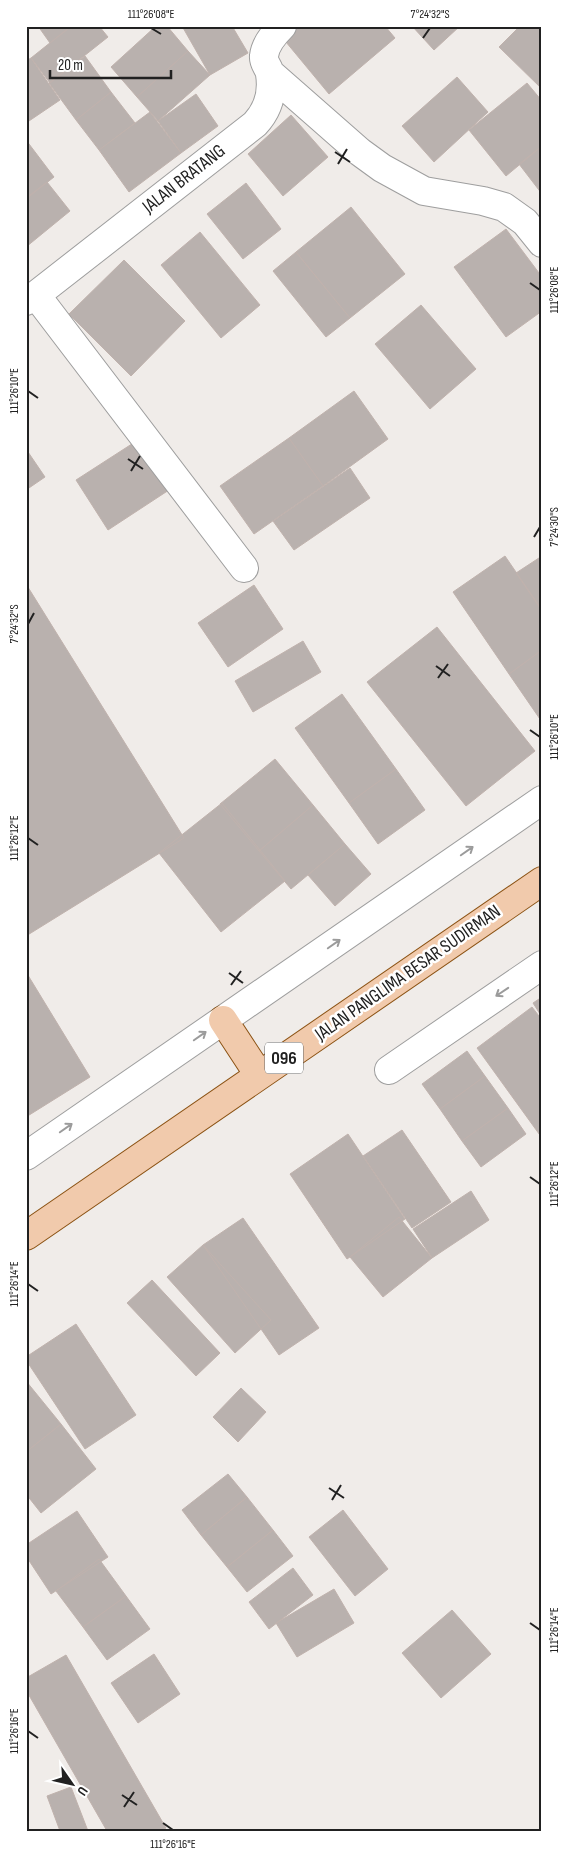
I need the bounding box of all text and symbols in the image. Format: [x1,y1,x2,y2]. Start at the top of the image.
text: 111°26'08"E [128,7,174,22]
text: 7°24'32"S [410,7,450,22]
scale bar [50,48,171,80]
text: 20 m [58,56,83,75]
street label: JALAN BRATANG [137,140,230,219]
text: 111°26'08"E [547,267,562,313]
text: 111°26'10"E [7,368,22,414]
text: 7°24'30"S [547,507,562,547]
text: 7°24'32"S [7,604,22,644]
text: 111°26'10"E [547,714,562,760]
text: 111°26'12"E [7,815,22,861]
one-way arrow [460,846,474,856]
street label: JALAN PANGLIMA BESAR SUDIRMAN [310,900,505,1046]
one-way arrow [326,939,340,949]
one-way arrow [495,987,509,997]
one-way arrow [193,1031,207,1041]
road number: 096 [265,1042,303,1074]
one-way arrow [59,1123,73,1133]
text: 111°26'12"E [547,1161,562,1207]
text: 111°26'14"E [7,1261,22,1307]
text: 111°26'14"E [547,1607,562,1653]
text: 111°26'16"E [7,1708,22,1754]
north arrow [48,1760,98,1810]
text: U [73,1783,91,1799]
text: 111°26'16"E [150,1837,196,1852]

